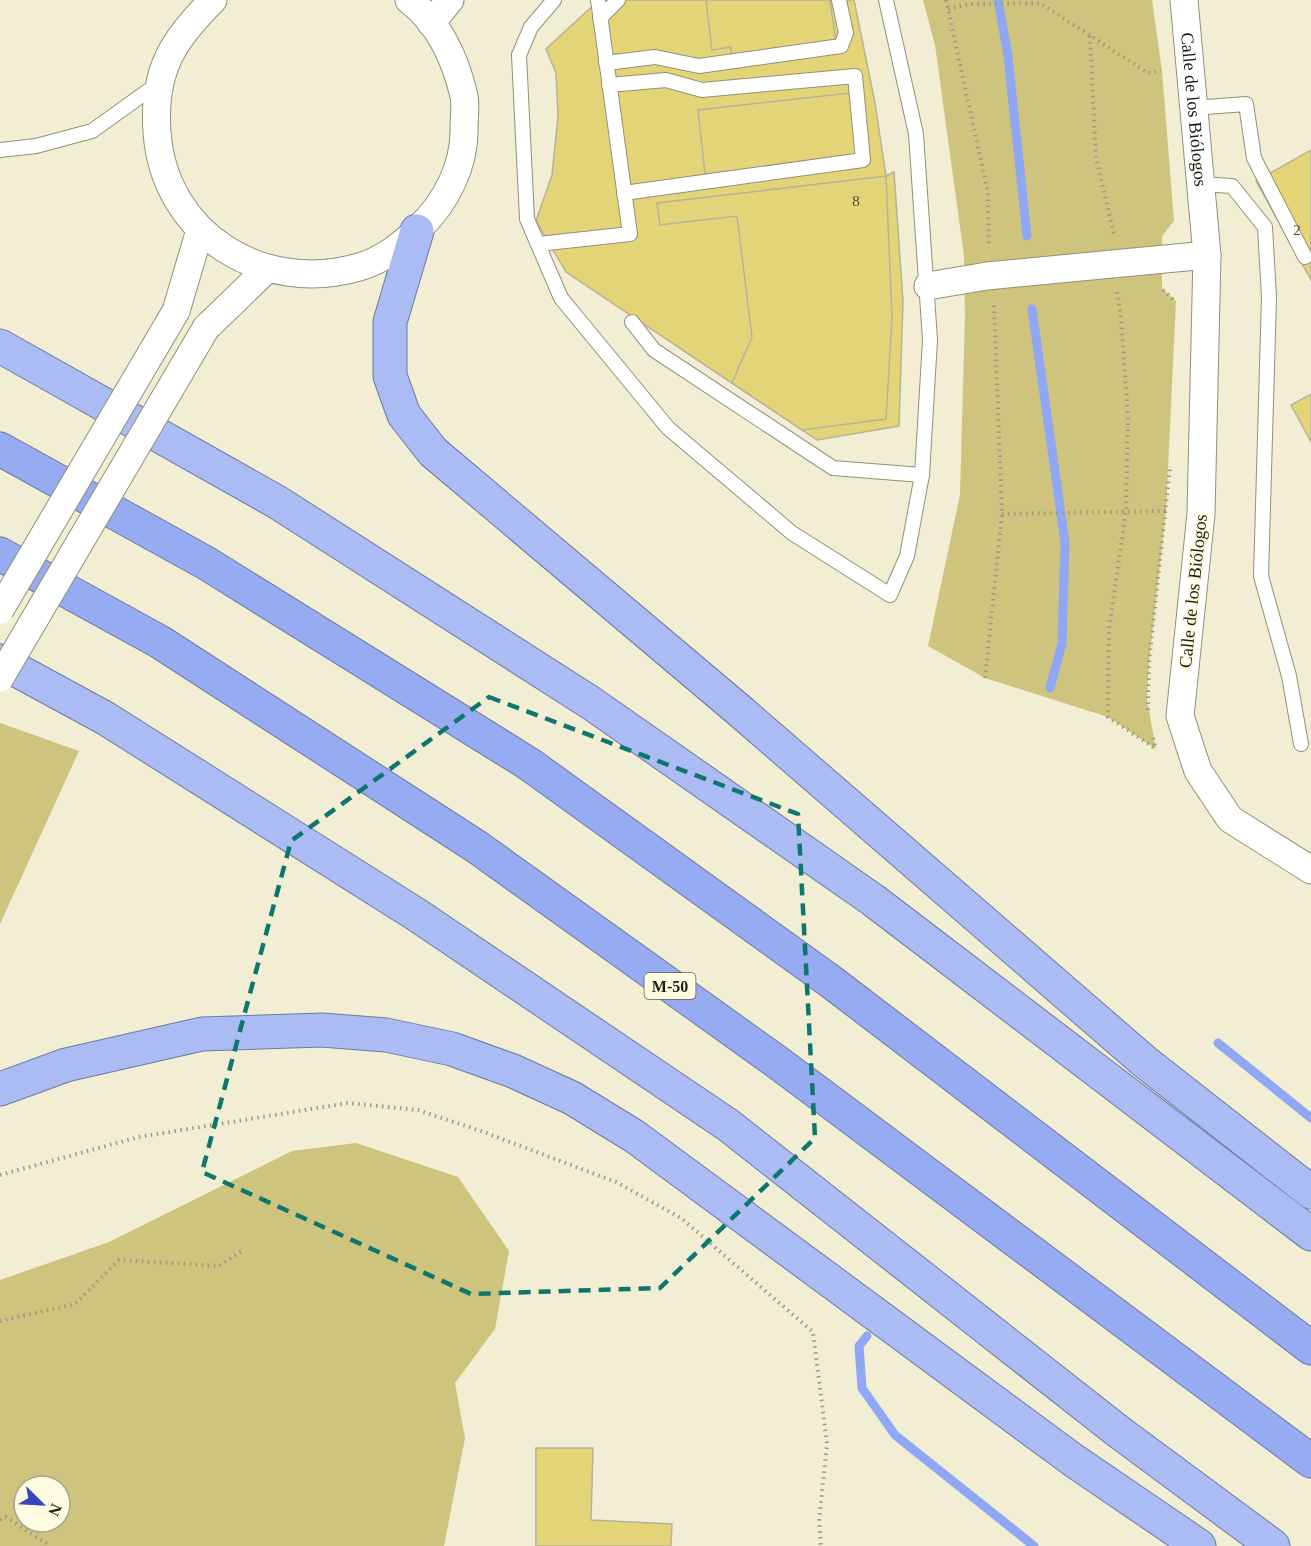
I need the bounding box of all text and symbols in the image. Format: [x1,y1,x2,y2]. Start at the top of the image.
street label: Calle de los Biólogos [1177,32,1211,187]
house number: 8 [852,193,860,209]
house number: 2 [1293,222,1301,238]
street label: Calle de los Biólogos [1175,513,1211,669]
road number: M-50 [644,973,696,999]
north arrow [12,1474,72,1534]
text: N [45,1501,65,1519]

